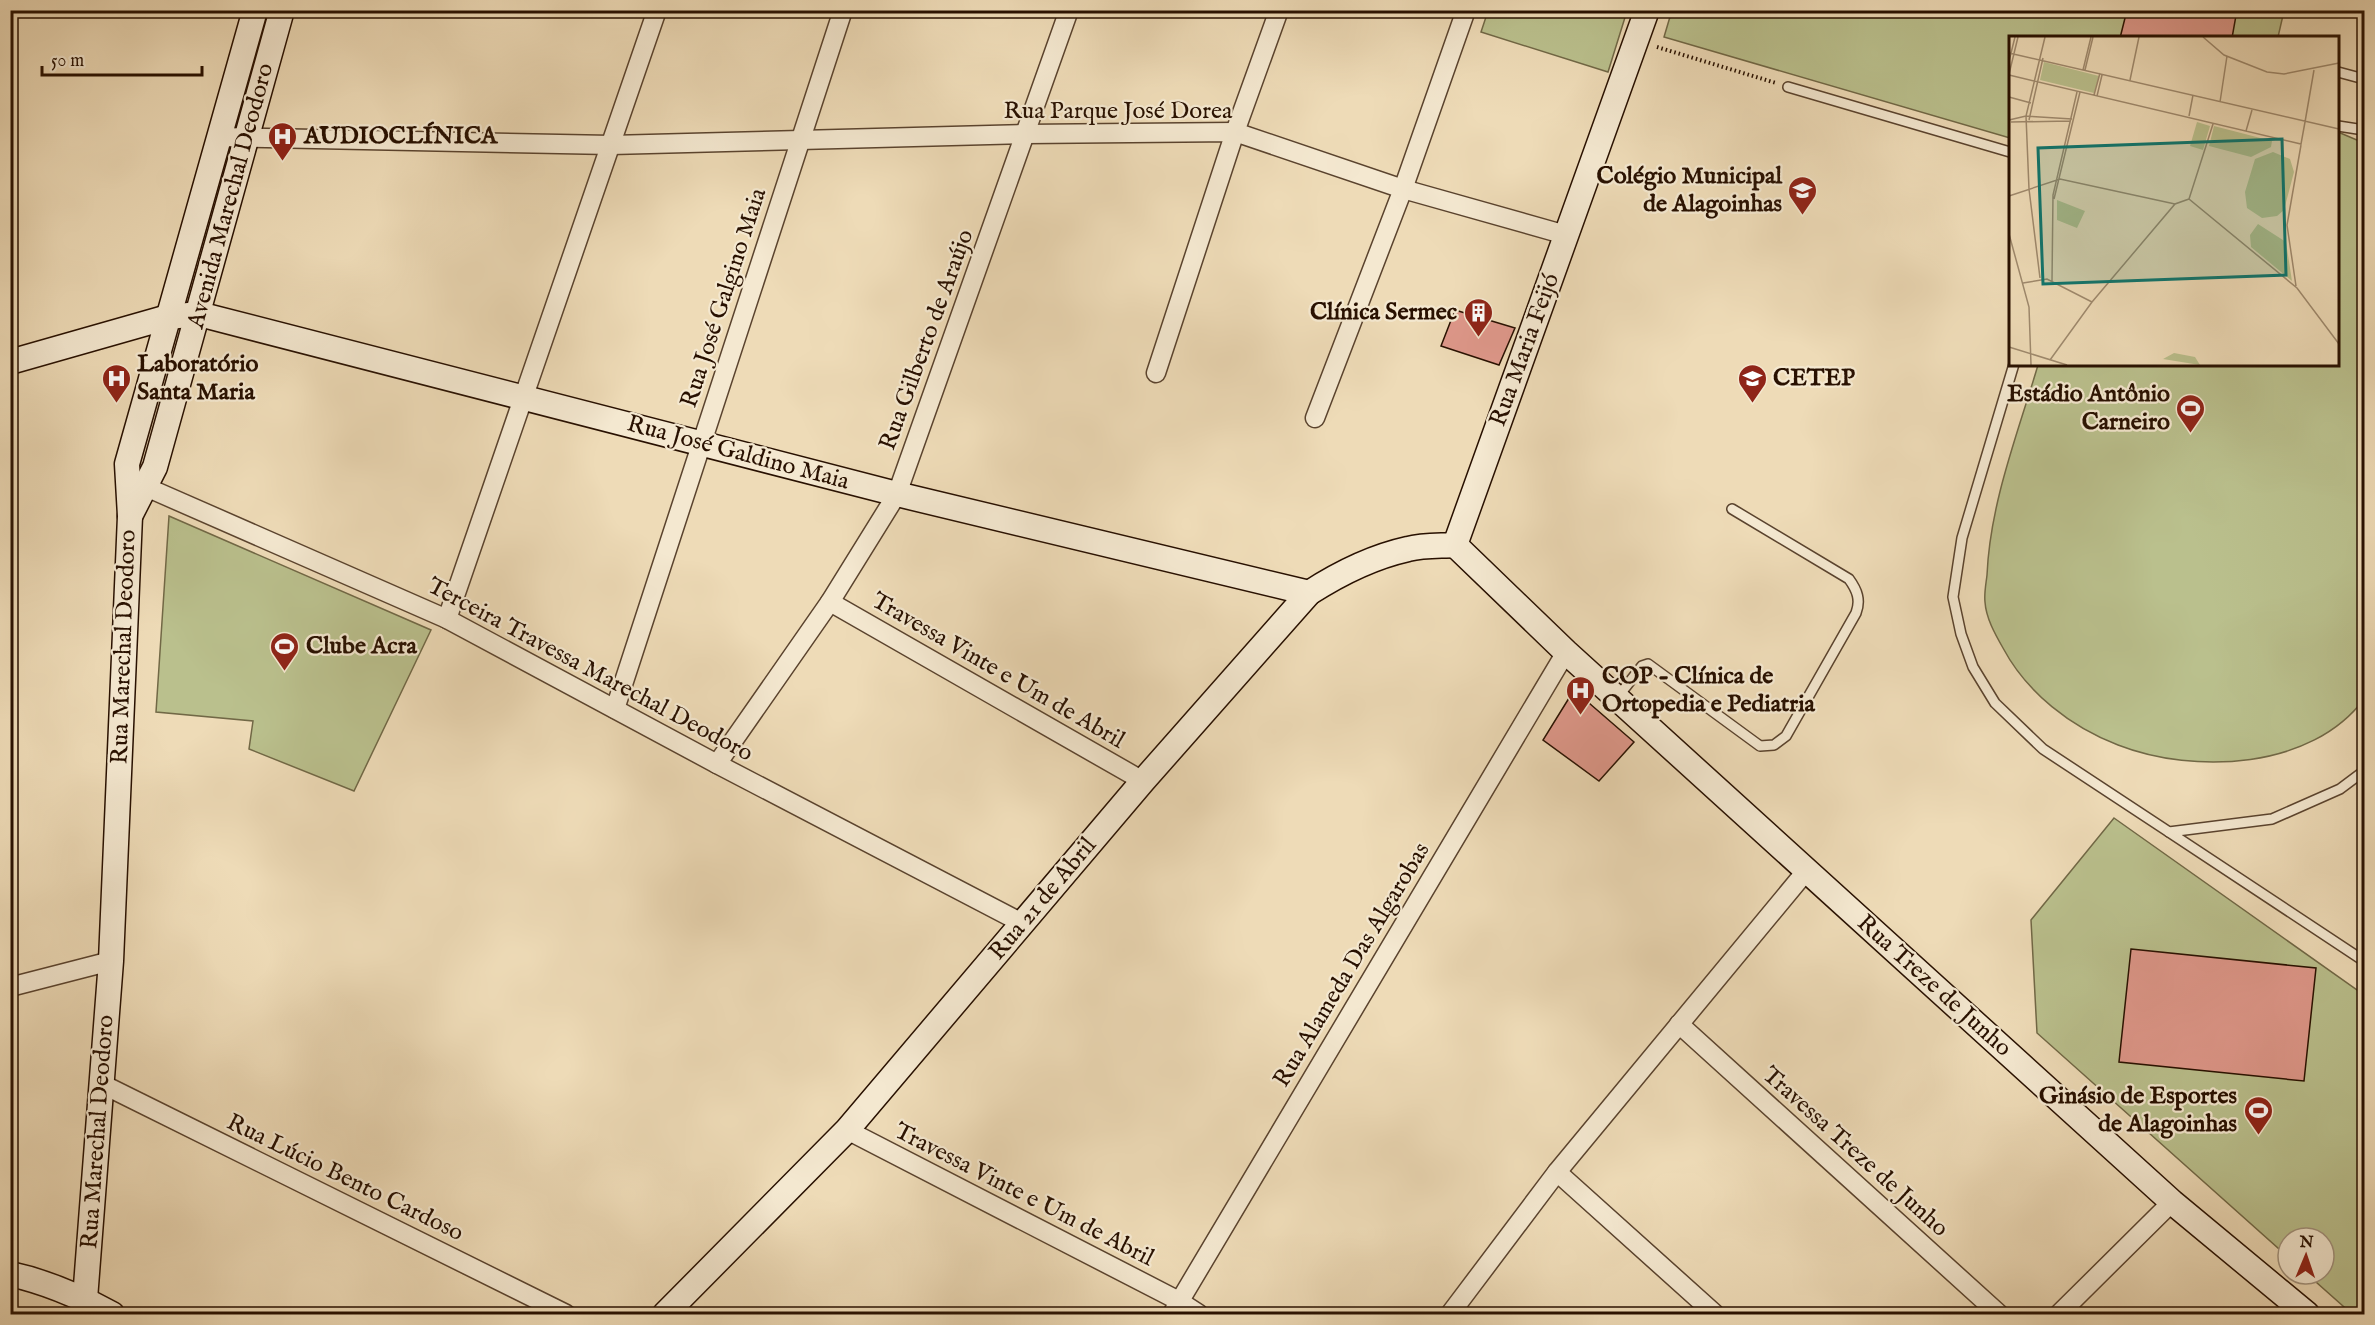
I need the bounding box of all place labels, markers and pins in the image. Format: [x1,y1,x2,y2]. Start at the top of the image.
hospital icon: AUDIOCLÍNICA [267,120,299,162]
place label: AUDIOCLÍNICA [303,121,499,152]
place label: Colégio Municipal de Alagoinhas [1597,161,1783,220]
school or university icon: Colégio Municipal de Alagoinhas [1787,174,1819,216]
building icon: Clínica Sermec [1462,296,1494,338]
place label: Clínica Sermec [1310,297,1457,328]
place label: Laboratório Santa Maria [137,349,258,408]
hospital icon: Laboratório Santa Maria [100,362,132,404]
school or university icon: CETEP [1736,362,1768,404]
place label: CETEP [1773,363,1855,394]
place label: Estádio Antônio Carneiro [2007,379,2170,438]
sports icon: Estádio Antônio Carneiro [2175,392,2207,434]
sports icon: Clube Acra [269,630,301,672]
place label: Clube Acra [306,631,417,662]
place label: COP - Clínica de Ortopedia e Pediatria [1602,661,1816,720]
hospital icon: COP - Clínica de Ortopedia e Pediatria [1565,674,1597,716]
place label: Ginásio de Esportes de Alagoinhas [2039,1081,2238,1140]
sports icon: Ginásio de Esportes de Alagoinhas [2242,1094,2274,1136]

